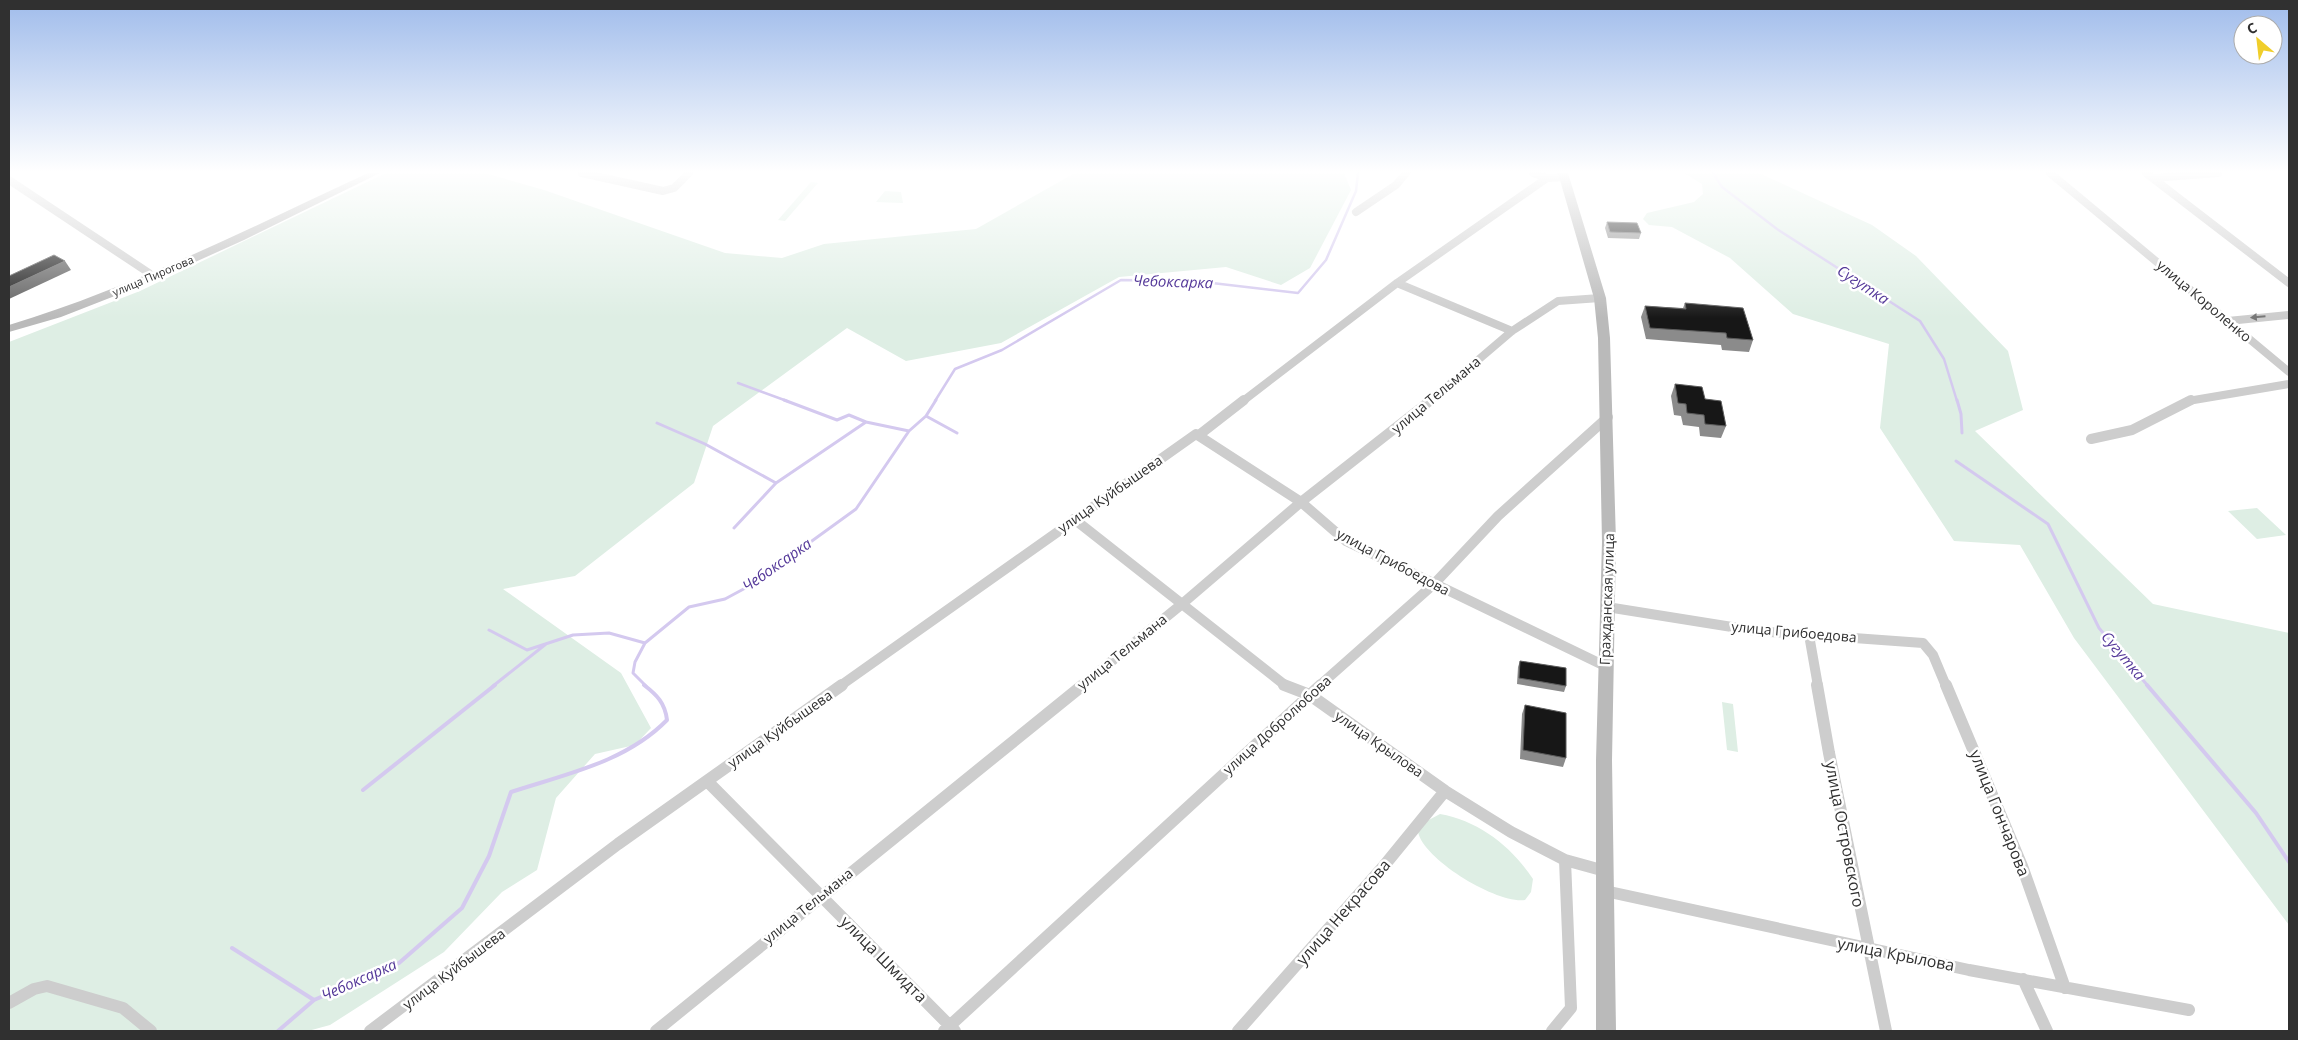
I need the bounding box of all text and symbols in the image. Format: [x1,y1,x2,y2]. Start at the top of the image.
north arrow [2233,15,2283,65]
text: С [2243,18,2260,39]
street label: улица Пирогова [110,252,196,299]
street label: улица Короленко [2153,255,2256,346]
water label: Сугутка [1834,260,1894,309]
water label: Чебоксарка [1132,270,1214,292]
one-way arrow [2250,314,2266,322]
street label: улица Тельмана [1387,352,1484,437]
street label: улица Куйбышева [1054,450,1166,537]
street label: улица Грибоедова [1333,524,1453,599]
water label: Чебоксарка [738,533,816,595]
street label: Гражданская улица [1595,533,1618,665]
street label: улица Тельмана [1073,609,1171,694]
street label: улица Грибоедова [1731,617,1858,646]
water label: Сугутка [2097,627,2150,684]
street label: улица Добролюбова [1218,671,1335,778]
street label: улица Куйбышева [724,685,836,772]
street label: улица Крылова [1331,706,1427,781]
street label: улица Гончарова [1965,746,2035,880]
street label: улица Островского [1820,759,1870,909]
street label: улица Некрасова [1291,854,1395,970]
street label: улица Тельмана [759,863,857,948]
street label: улица Шмидта [836,911,932,1007]
street label: улица Куйбышева [399,924,509,1013]
street label: улица Крылова [1835,932,1957,976]
water label: Чебоксарка [318,953,400,1005]

